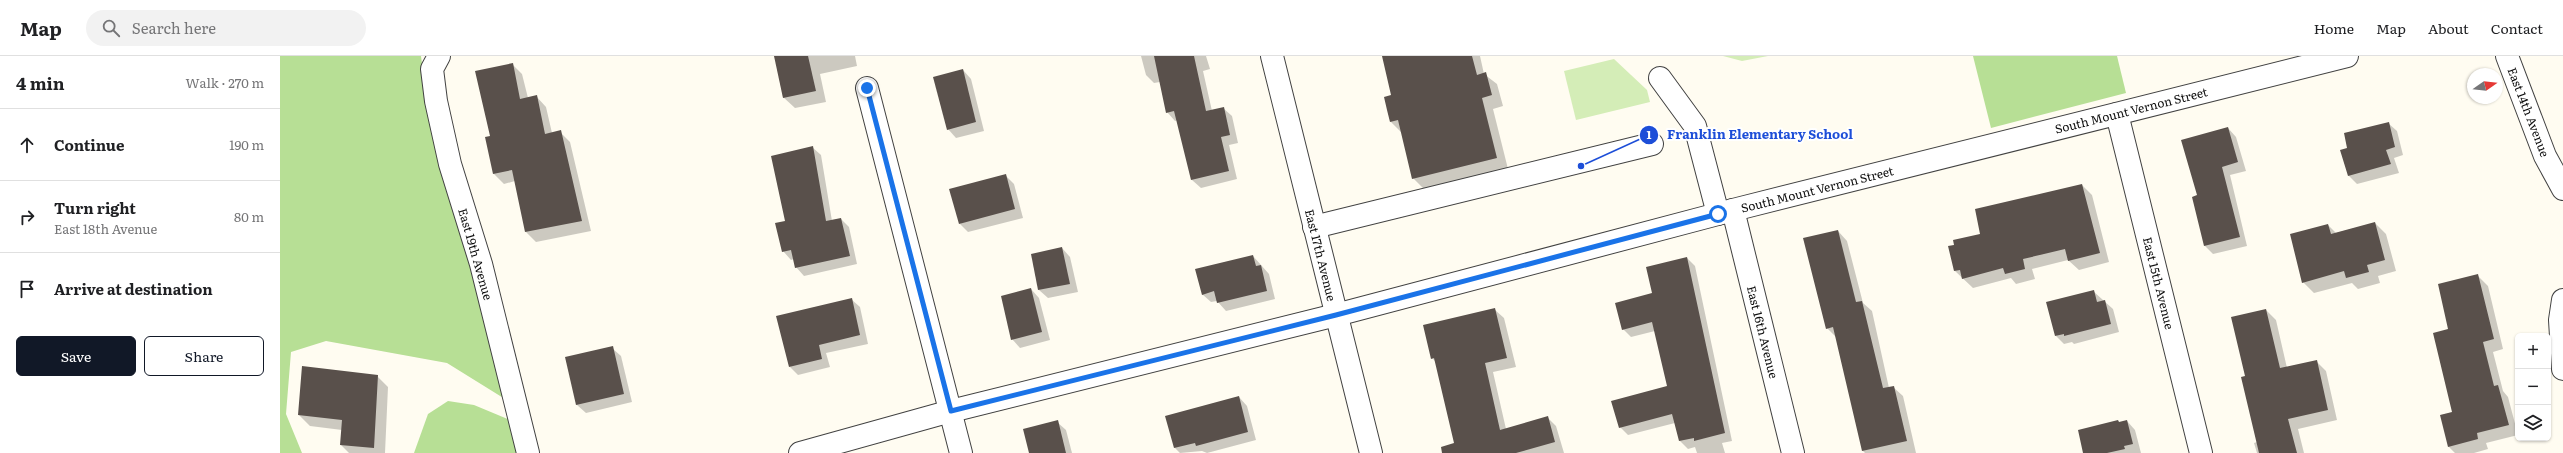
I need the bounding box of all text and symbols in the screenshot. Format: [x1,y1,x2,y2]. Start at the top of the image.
search box [86,10,366,46]
text: Map [20,14,62,42]
text: Search here [132,16,216,39]
icon: search [100,17,122,39]
text: Home [2314,18,2354,38]
text: Map [2376,18,2406,38]
text: About [2428,18,2469,38]
text: Contact [2491,18,2543,38]
street label: East 14th Avenue [2504,64,2554,160]
north arrow [2467,68,2503,104]
text: 4 min [16,70,65,95]
text: Walk · 270 m [185,73,264,92]
route end [858,79,876,97]
street label: South Mount Vernon Street [2053,82,2209,138]
callout: Franklin Elementary School [1639,122,1861,147]
text: Franklin Elementary School [1667,124,1853,143]
text: 1 [1647,125,1652,143]
text: Continue [54,133,124,156]
icon: ahead [16,134,38,156]
text: 190 m [229,135,264,154]
street label: South Mount Vernon Street [1739,161,1895,217]
text: Turn right [54,196,136,219]
route start [1709,205,1727,223]
icon: right [16,206,38,228]
street label: East 19th Avenue [454,206,498,302]
text: 80 m [234,207,264,226]
street label: East 17th Avenue [1301,207,1341,303]
text: East 18th Avenue [54,219,157,238]
street label: East 15th Avenue [2139,235,2179,331]
text: Arrive at destination [54,277,213,300]
icon: arrive [16,278,38,300]
street label: East 16th Avenue [1743,284,1783,380]
map controls [2515,333,2551,441]
button: + [2515,333,2551,369]
button: Save [16,336,136,376]
button: Share [144,336,264,376]
button: − [2515,369,2551,405]
button: layers [2515,405,2551,441]

